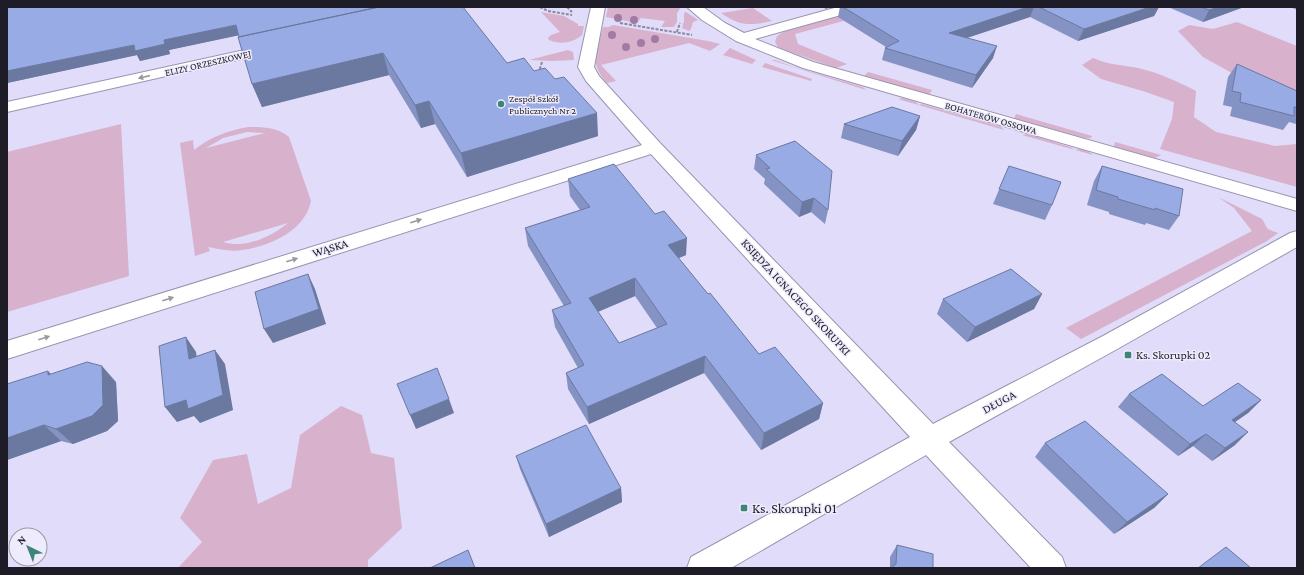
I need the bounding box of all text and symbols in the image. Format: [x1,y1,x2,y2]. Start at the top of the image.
street label: ELIZY ORZESZKOWEJ [164,48,252,78]
one-way arrow [137,74,150,80]
place label: Zespół Szkół Publicznych Nr 2 [509,93,576,116]
marker: Zespół Szkół Publicznych Nr 2 [496,99,506,109]
street label: BOHATERÓW OSSOWA [944,100,1039,136]
one-way arrow [411,218,423,224]
street label: WĄSKA [311,236,350,260]
street label: KSIĘDZA IGNACEGO SKORUPKI [738,236,854,358]
one-way arrow [287,257,299,263]
one-way arrow [163,296,175,302]
one-way arrow [39,335,51,341]
place label: Ks. Skorupki 02 [1136,348,1210,362]
marker: Ks. Skorupki 02 [1123,350,1133,360]
street label: DŁUGA [980,387,1018,417]
place label: Ks. Skorupki 01 [752,500,837,516]
marker: Ks. Skorupki 01 [739,503,749,513]
north arrow [8,527,48,567]
text: N [14,532,28,547]

